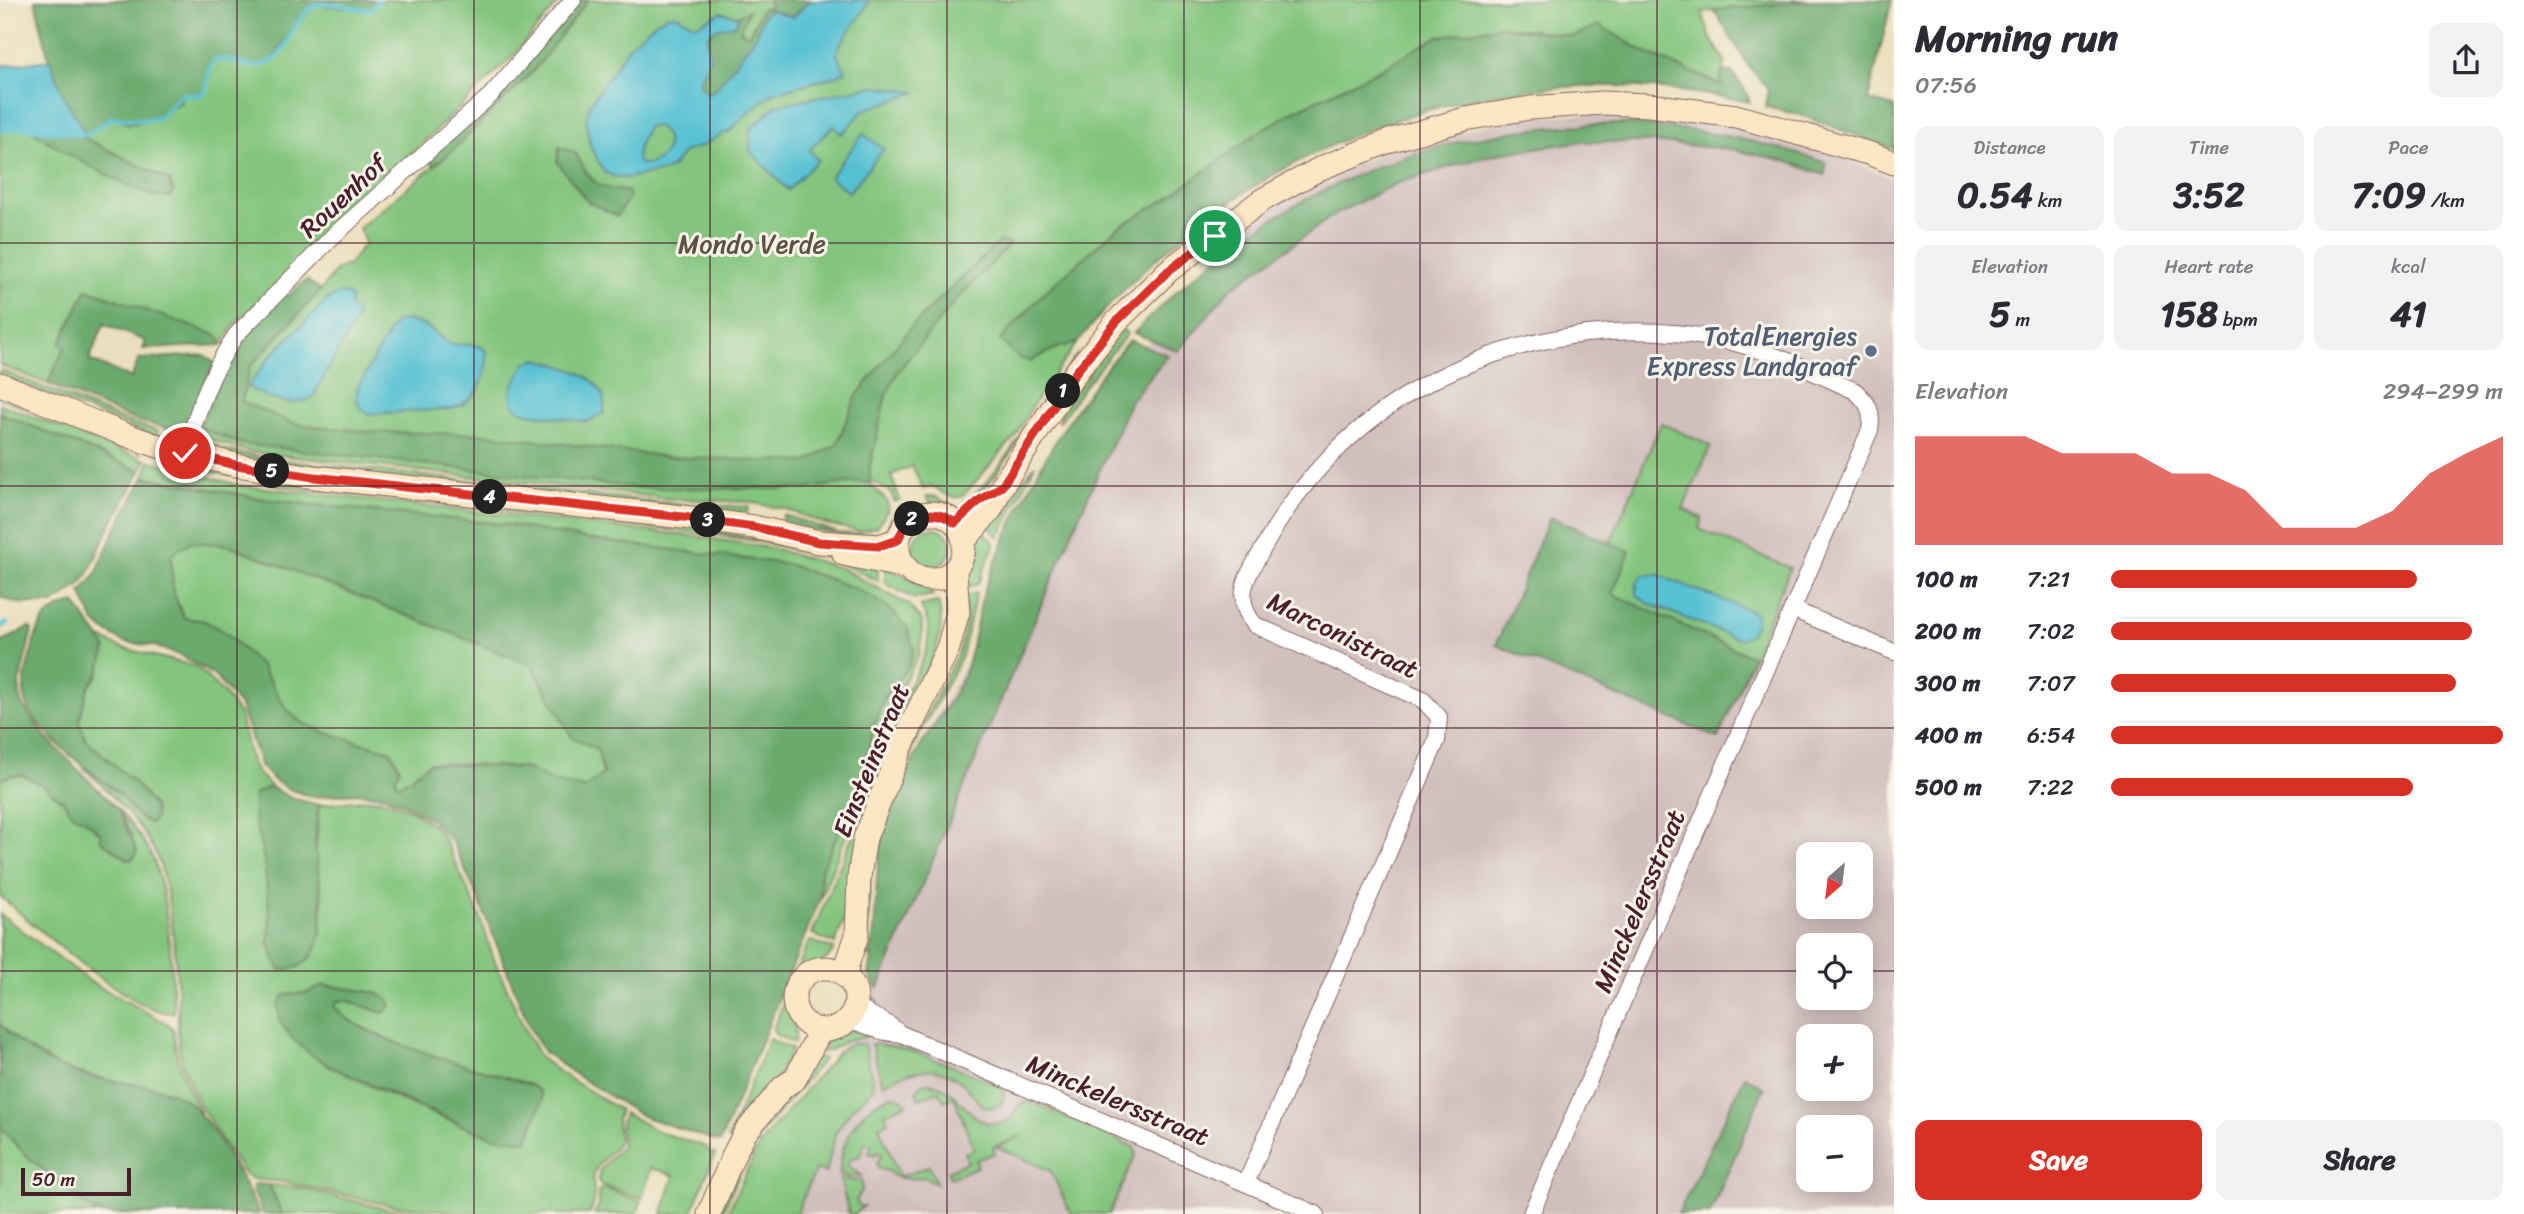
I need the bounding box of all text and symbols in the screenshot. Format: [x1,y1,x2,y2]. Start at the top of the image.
text: Morning run [1915,5,2118,72]
button: share [2429,23,2503,97]
text: 07:56 [1915,65,1977,106]
text: Distance [1974,131,2046,164]
text: Time [2189,131,2229,164]
text: Pace [2388,131,2428,164]
street label: Rouenhof [288,141,400,250]
text: 0.54 [1957,164,2033,226]
text: 3:52 [2173,164,2245,226]
text: 7:09 [2352,164,2426,226]
text: km [2033,184,2062,217]
text: /km [2426,184,2465,217]
pin [1185,206,1245,266]
icon: arrive [1196,217,1234,255]
park label: Mondo Verde [678,221,826,267]
text: Elevation [1971,250,2048,283]
text: Heart rate [2164,250,2254,283]
text: kcal [2391,250,2426,283]
text: 5 [1989,283,2011,345]
text: 158 [2160,283,2218,345]
text: 41 [2390,283,2427,345]
text: m [2011,303,2030,336]
text: bpm [2218,303,2258,336]
place label: TotalEnergies Express Landgraaf [1647,313,1860,389]
marker: TotalEnergies Express Landgraaf [1863,343,1879,359]
text: Elevation [1915,371,2008,412]
text: 294–299 m [2383,371,2503,412]
pin: 1 [1046,374,1080,408]
text: 1 [1058,374,1067,407]
pin [155,423,215,483]
icon: check [166,434,204,472]
pin: 5 [254,454,290,489]
text: 5 [266,454,277,487]
pin: 4 [472,480,508,514]
text: 4 [484,480,495,513]
pin: 2 [894,502,930,536]
text: 2 [906,502,917,535]
pin: 3 [690,503,726,538]
text: 3 [702,503,713,536]
text: 100 m [1915,559,1978,600]
text: 7:21 [2027,559,2070,600]
street label: Marconistraat [1259,578,1427,692]
text: 200 m [1915,611,1981,652]
text: 7:02 [2027,611,2075,652]
text: 300 m [1915,663,1980,704]
text: 7:07 [2027,663,2075,704]
street label: Einsteinstraat [819,676,923,844]
text: 400 m [1915,715,1982,756]
text: 6:54 [2027,715,2075,756]
text: 500 m [1915,767,1982,808]
text: 7:22 [2027,767,2074,808]
street label: Minckelersstraat [1580,802,1698,1000]
north arrow [1796,842,1872,919]
map controls [1796,842,1873,1192]
button: locate [1796,933,1873,1010]
button: + [1796,1024,1873,1101]
street label: Minckelersstraat [1019,1041,1217,1159]
button: − [1796,1115,1873,1192]
button: Save [1915,1120,2202,1200]
button: Share [2216,1120,2503,1200]
text: 50 m [32,1163,75,1196]
scale bar [21,1165,131,1197]

